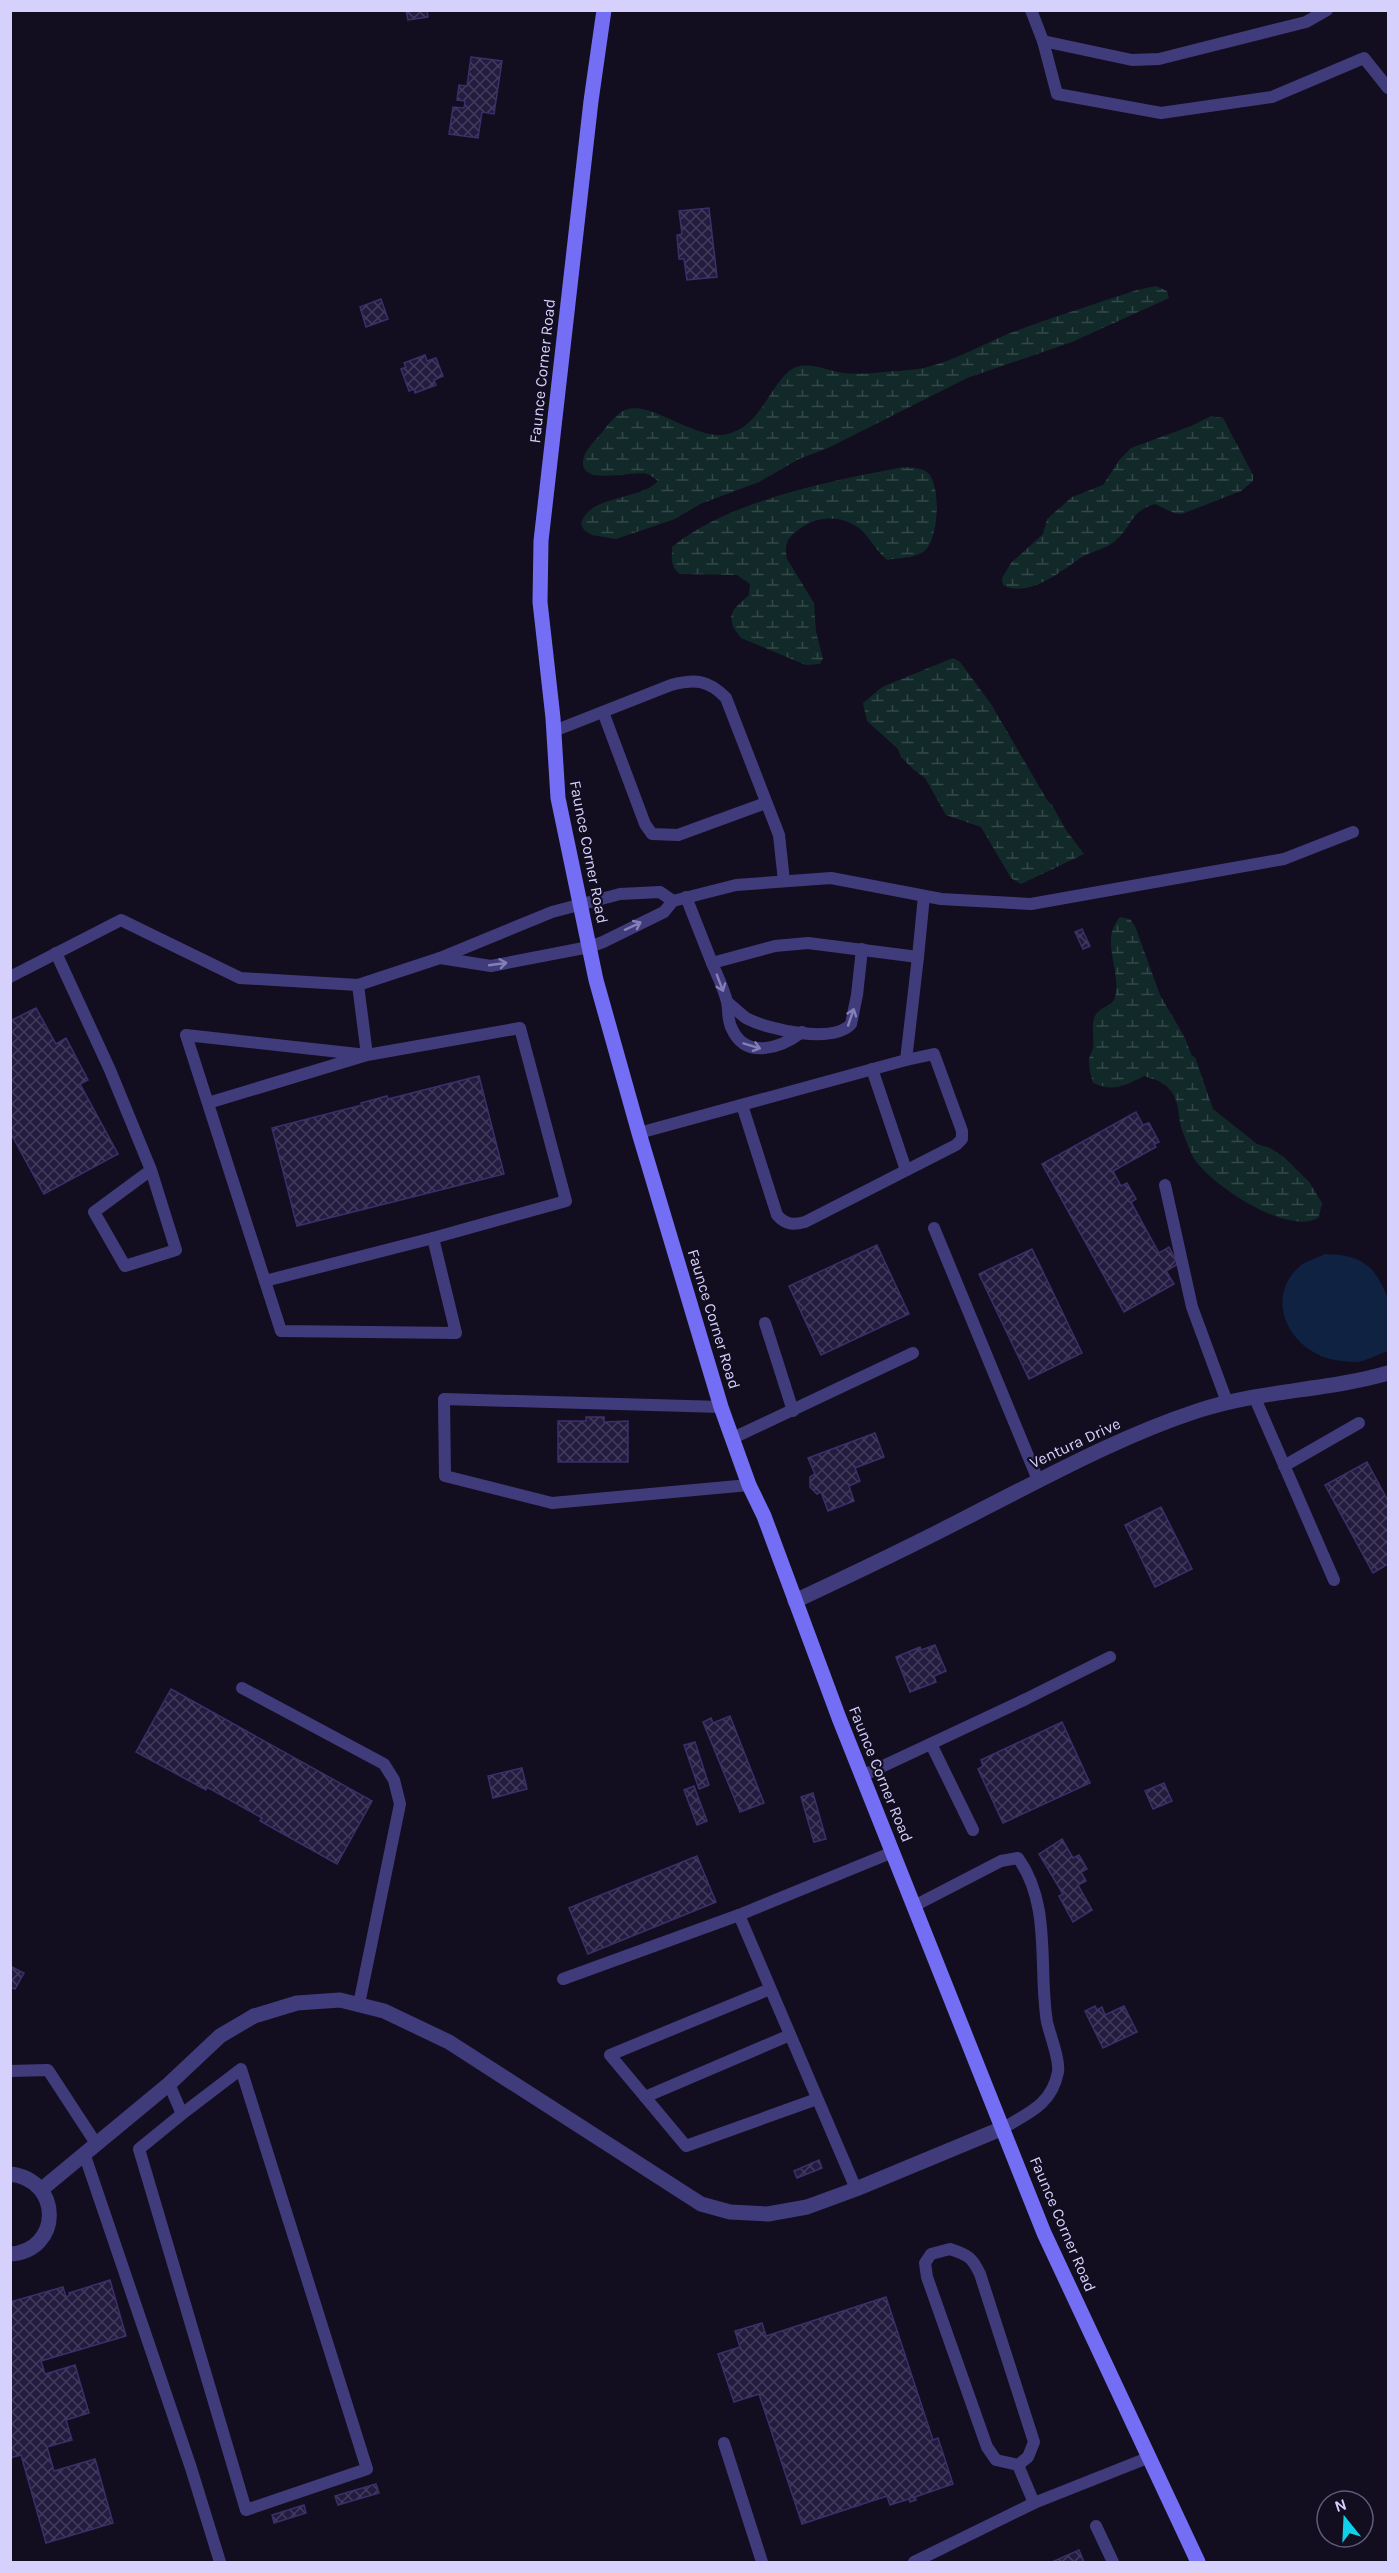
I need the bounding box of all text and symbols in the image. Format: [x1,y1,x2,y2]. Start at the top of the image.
street label: Faunce Corner Road [525,298,559,444]
street label: Faunce Corner Road [566,779,612,925]
one-way arrow [623,920,641,932]
one-way arrow [488,958,508,969]
one-way arrow [715,973,726,992]
one-way arrow [847,1009,858,1027]
one-way arrow [742,1041,761,1052]
street label: Faunce Corner Road [684,1247,744,1391]
street label: Ventura Drive [1027,1414,1123,1472]
street label: Faunce Corner Road [845,1703,917,1845]
street label: Faunce Corner Road [1026,2154,1100,2294]
north arrow [1315,2489,1375,2549]
text: N [1332,2494,1349,2516]

